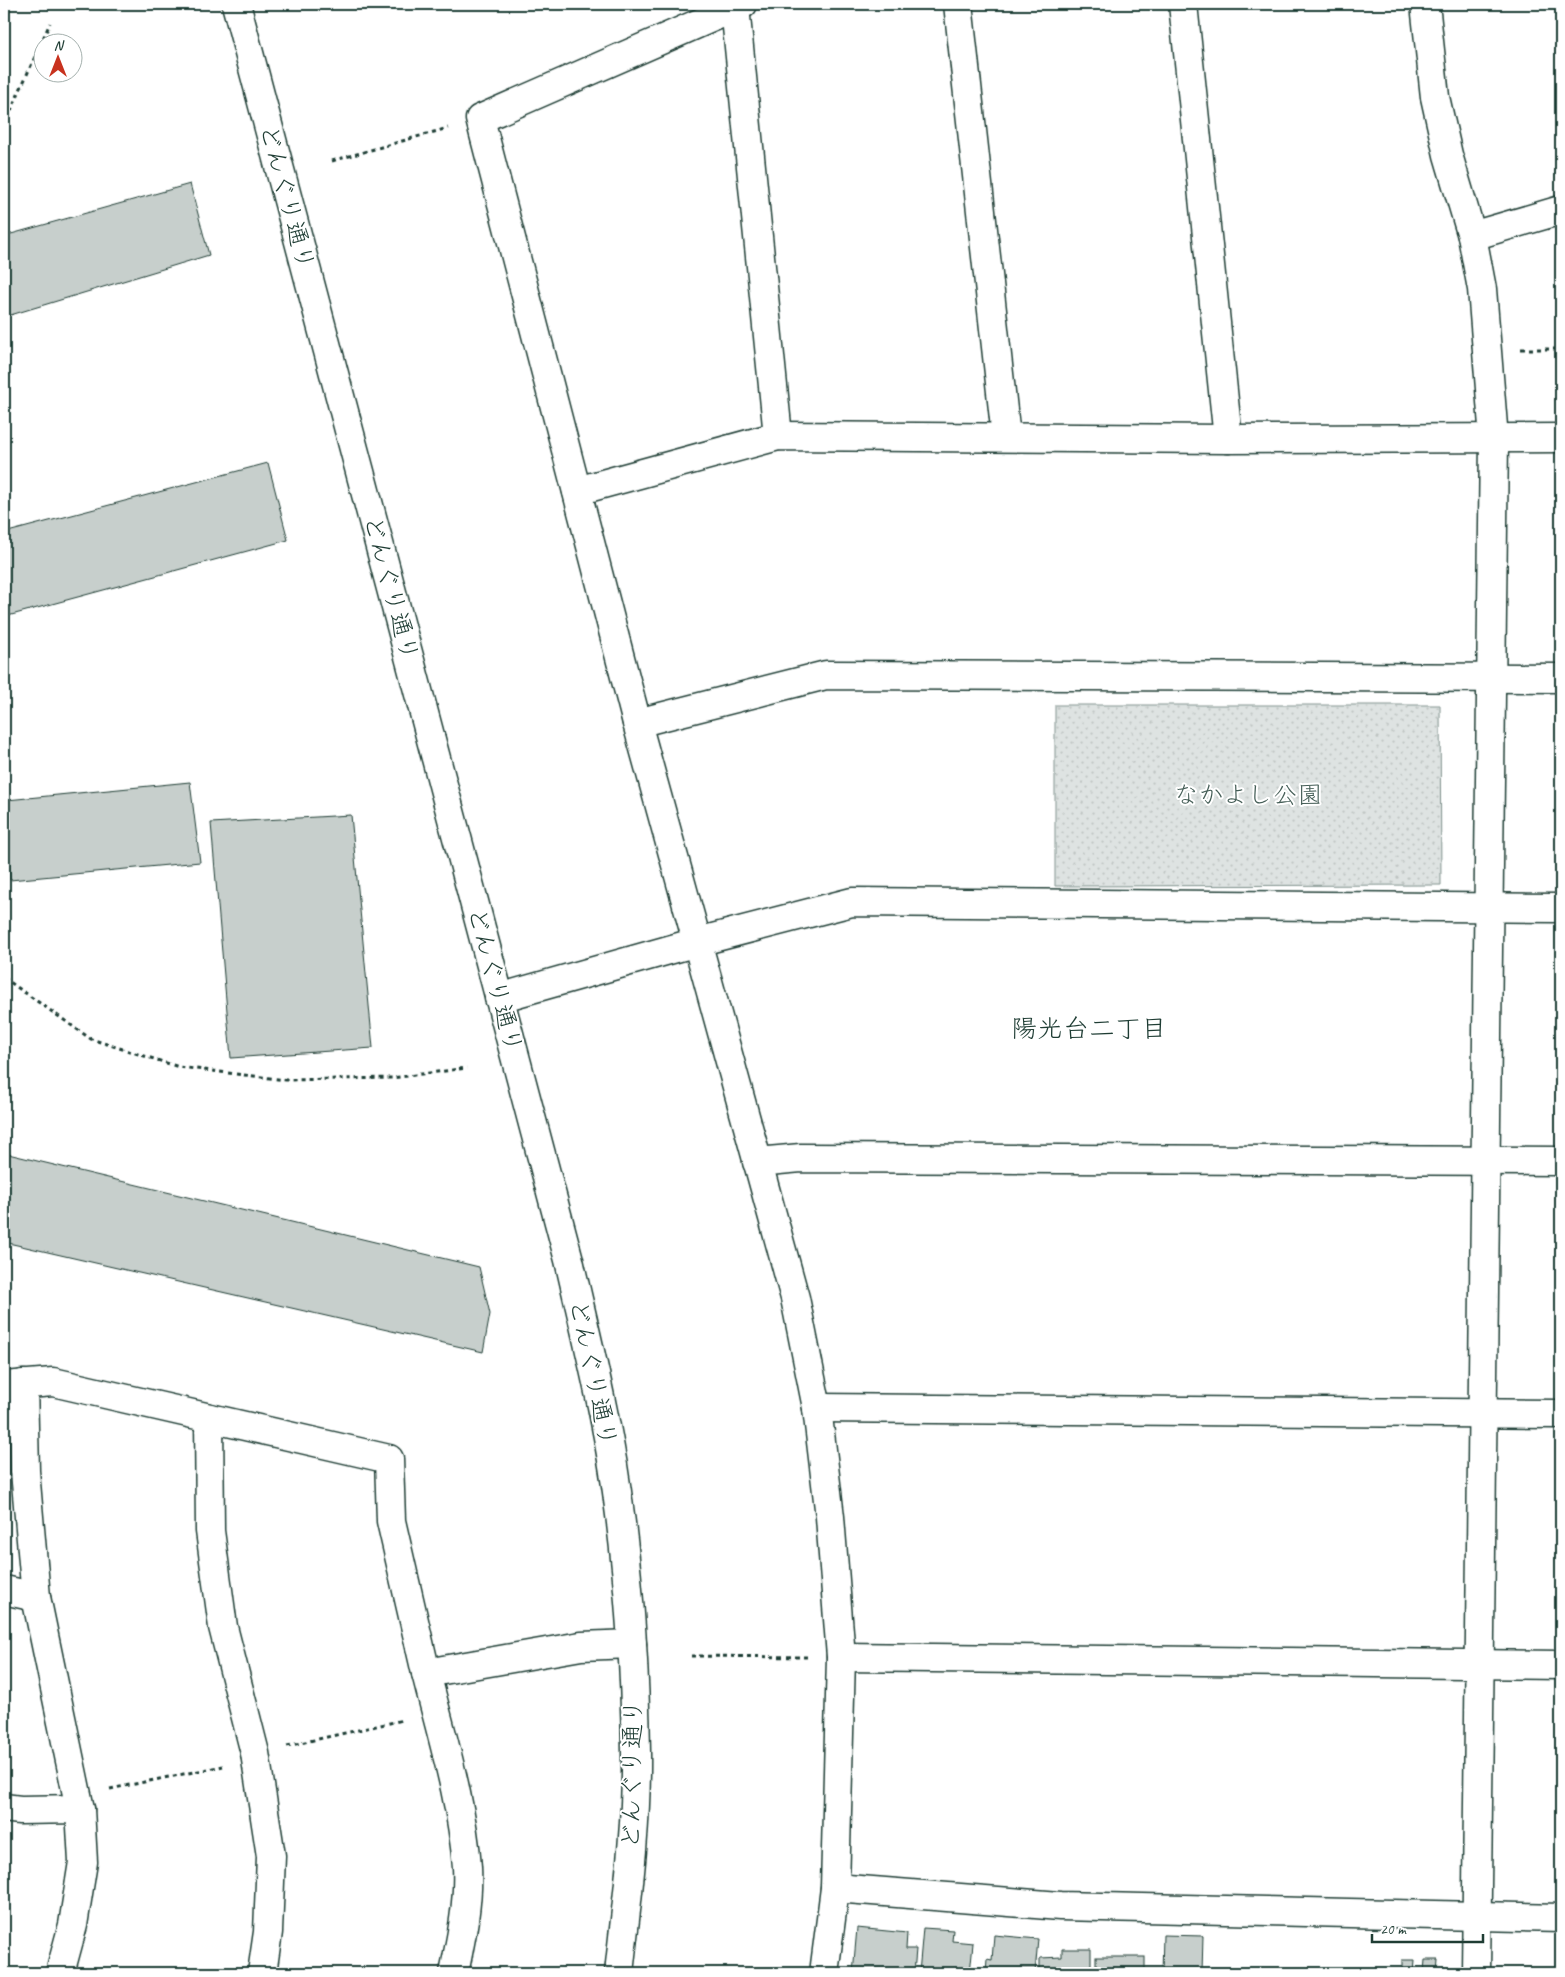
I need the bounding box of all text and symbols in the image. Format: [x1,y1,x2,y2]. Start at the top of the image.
north arrow [32,32,82,82]
text: N [54,37,65,54]
street label: どんぐり通り [252,120,322,274]
street label: どんぐり通り [356,511,426,665]
park label: なかよし公園 [1173,779,1323,811]
street label: どんぐり通り [460,903,530,1057]
district label: 陽光台二丁目 [1011,1012,1167,1045]
street label: どんぐり通り [562,1296,624,1450]
street label: どんぐり通り [615,1698,649,1850]
scale bar [1372,1912,1484,1944]
text: 20 m [1380,1920,1407,1939]

